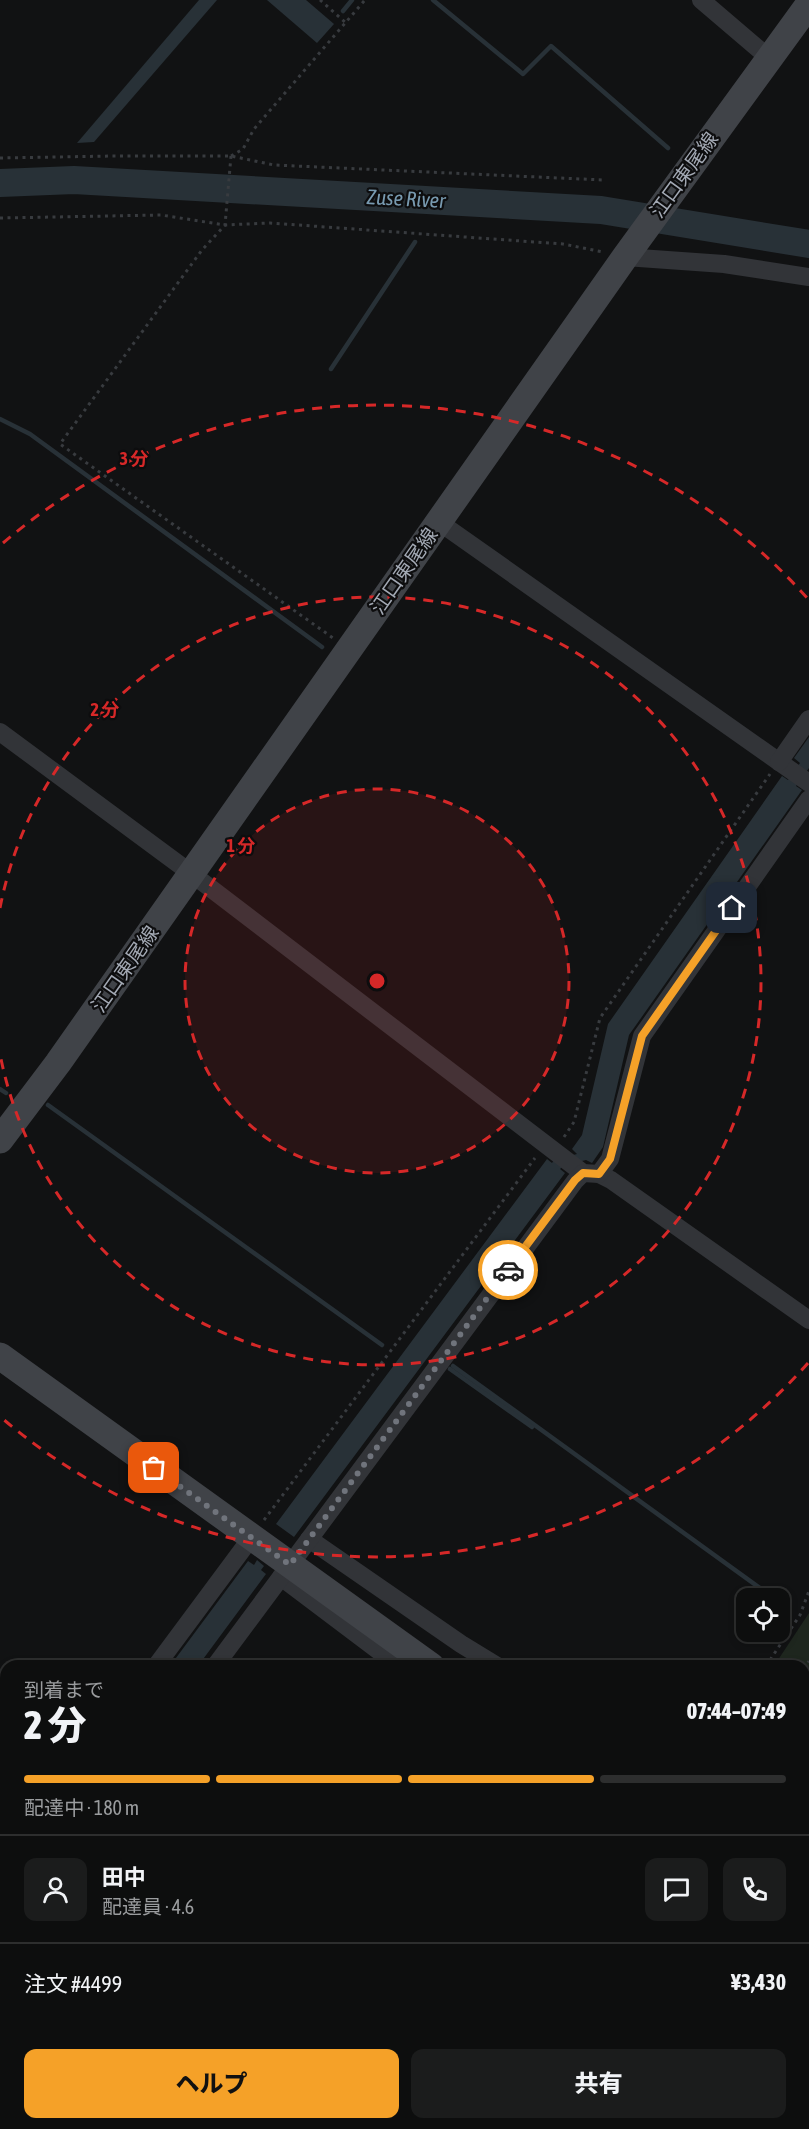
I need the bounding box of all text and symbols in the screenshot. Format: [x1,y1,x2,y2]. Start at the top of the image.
street label: 江口東尾線 [645,127,722,222]
water label: Zuse River [366,184,447,212]
text: 3 分 [120,448,148,469]
street label: 江口東尾線 [365,523,442,618]
text: 2 分 [91,699,119,720]
text: 1 分 [227,835,255,856]
pin [706,882,757,933]
icon: home [715,891,748,924]
street label: 江口東尾線 [86,921,163,1016]
centre of rings [367,971,387,991]
courier [478,1240,538,1300]
icon: car [492,1254,525,1287]
pin [128,1442,179,1493]
icon: bag [137,1451,170,1484]
map controls [736,1588,790,1642]
button: locate [736,1588,790,1642]
text: 到着まで [24,1678,104,1701]
text: 07:44–07:49 [687,1698,786,1724]
text: 2 分 [24,1703,87,1747]
text: 配達中 · 180 m [24,1796,139,1819]
button: person [24,1858,87,1921]
button: chat [645,1858,708,1921]
button: phone [723,1858,786,1921]
text: 田中 [102,1864,146,1890]
text: 配達員 · 4.6 [102,1895,194,1918]
text: ¥3,430 [731,1969,786,1995]
text: 注文 #4499 [24,1971,122,1997]
button: ヘルプ [24,2049,399,2118]
button: 共有 [411,2049,786,2118]

